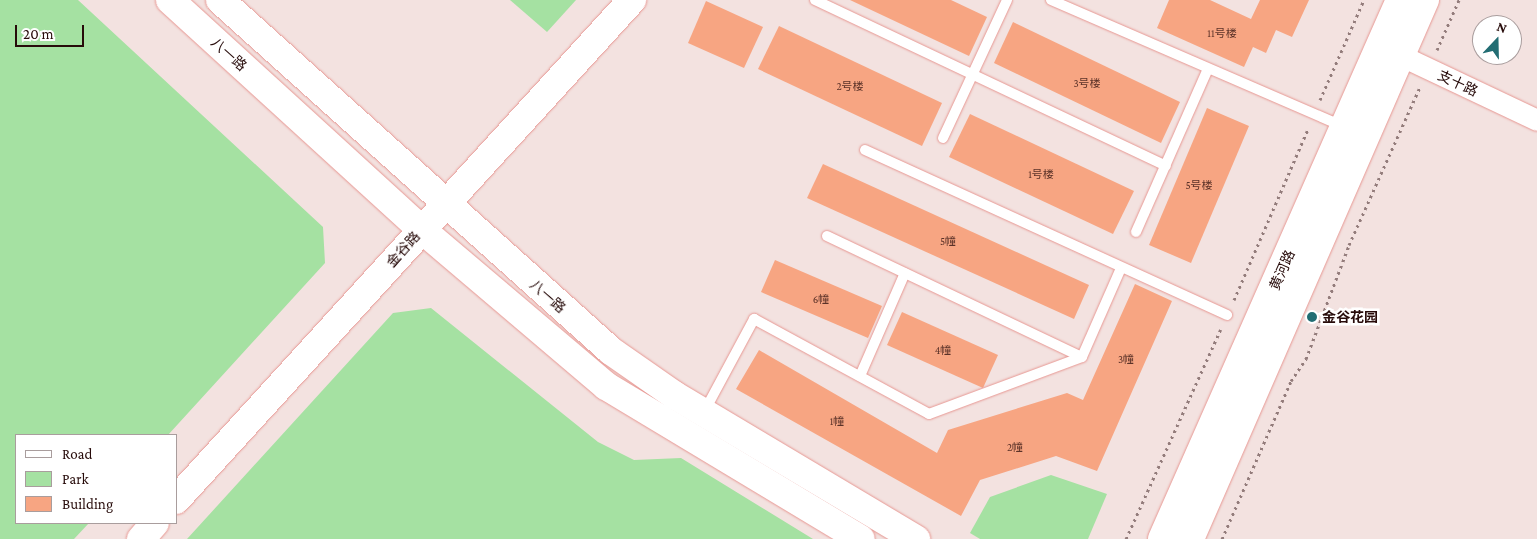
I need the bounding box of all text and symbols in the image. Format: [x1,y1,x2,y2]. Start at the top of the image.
scale bar [18,15,86,47]
north arrow [1472,15,1522,65]
text: N [1495,18,1509,36]
text: 20 m [23,26,54,42]
house number: 11号楼 [1207,26,1237,40]
street label: 八一路 [208,34,250,74]
street label: 支十路 [1435,67,1481,99]
house number: 3号楼 [1073,76,1101,90]
house number: 2号楼 [836,79,864,93]
house number: 1号楼 [1028,167,1054,181]
house number: 5号楼 [1185,178,1213,192]
street label: 金谷路 [383,228,423,270]
house number: 5幢 [940,234,956,248]
street label: 黄河路 [1266,247,1298,293]
street label: 八一路 [527,276,569,316]
house number: 6幢 [813,292,829,306]
place label: 金谷花园 [1322,309,1378,325]
marker: 金谷花园 [1306,311,1318,323]
house number: 4幢 [935,343,951,357]
house number: 3幢 [1118,352,1134,366]
house number: 1幢 [830,414,844,428]
legend [15,434,178,524]
house number: 2幢 [1007,440,1023,454]
text: Road [62,446,92,462]
text: Park [62,471,89,487]
text: Building [62,496,113,512]

